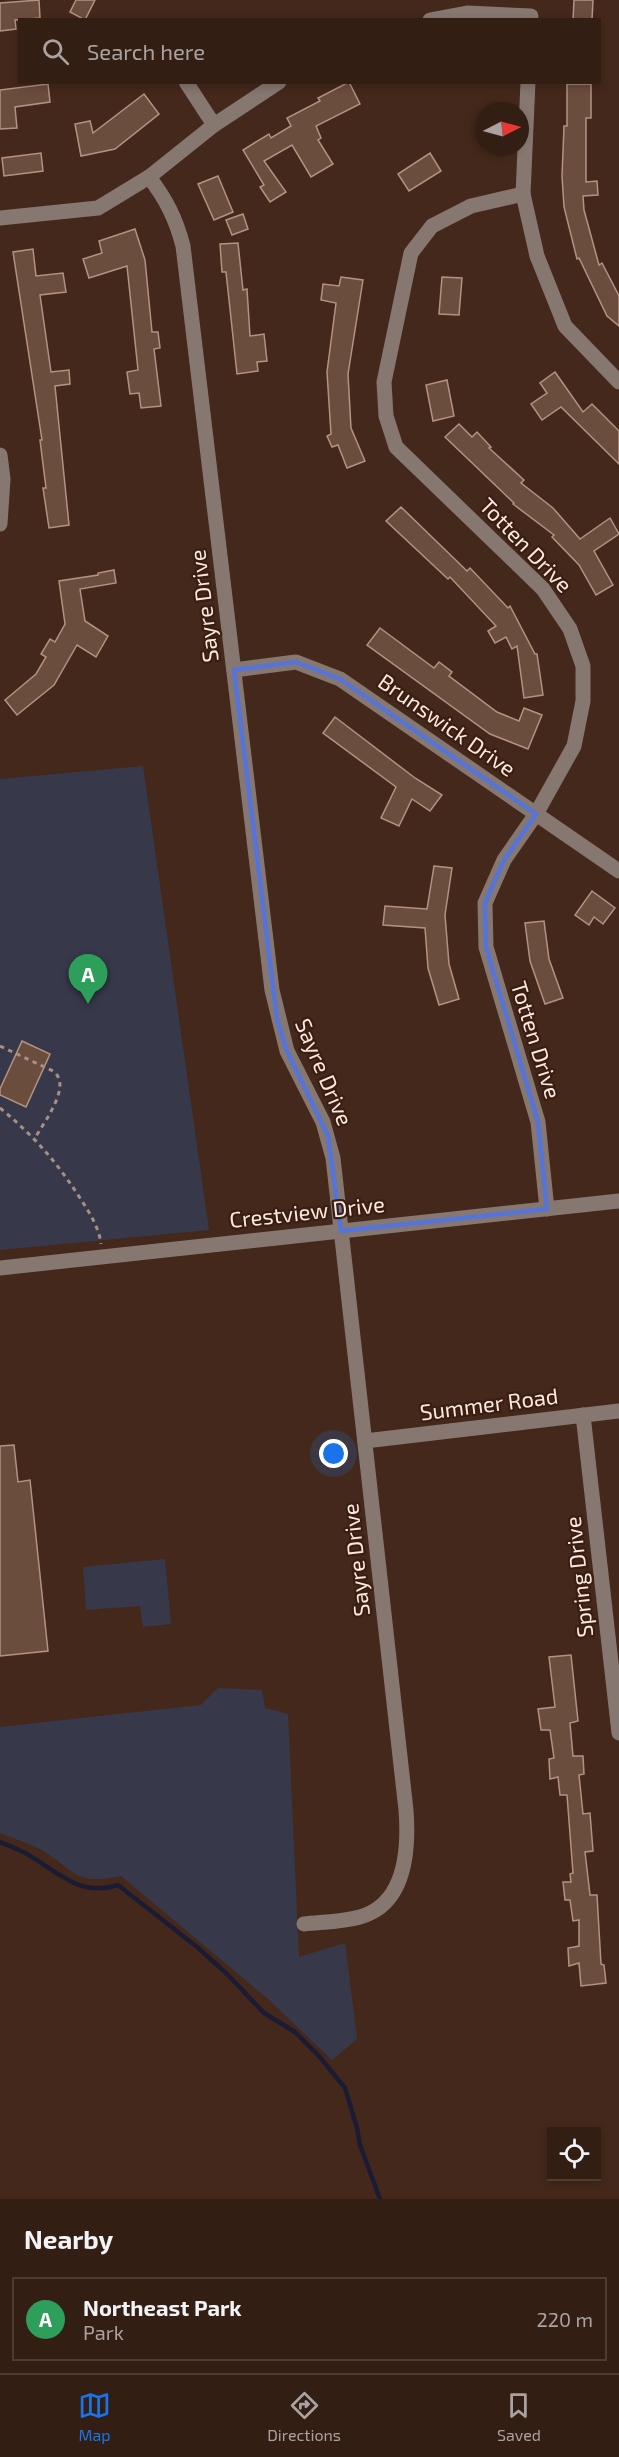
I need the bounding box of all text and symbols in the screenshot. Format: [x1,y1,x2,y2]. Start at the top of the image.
search box [18,18,601,84]
icon: search [39,35,72,68]
text: Search here [87,38,205,64]
north arrow [475,102,529,156]
street label: Totten Drive [475,492,578,597]
street label: Sayre Drive [183,548,223,664]
street label: Brunswick Drive [374,667,521,781]
pin: A [68,954,107,1004]
street label: Totten Drive [507,978,567,1102]
street label: Sayre Drive [291,1014,359,1129]
street label: Crestview Drive [228,1190,386,1232]
street label: Summer Road [418,1382,560,1424]
your location [319,1439,348,1468]
street label: Sayre Drive [336,1502,374,1618]
street label: Spring Drive [559,1515,597,1639]
map controls [547,2127,601,2181]
button: locate [547,2127,601,2181]
text: Nearby [24,2223,113,2254]
text: Northeast Park [83,2294,242,2320]
text: A [39,2307,52,2331]
text: 220 m [536,2307,593,2331]
text: Park [83,2320,124,2344]
tab: Map [78,2389,111,2444]
tab: Directions [267,2389,341,2444]
tab: Saved [497,2389,541,2444]

